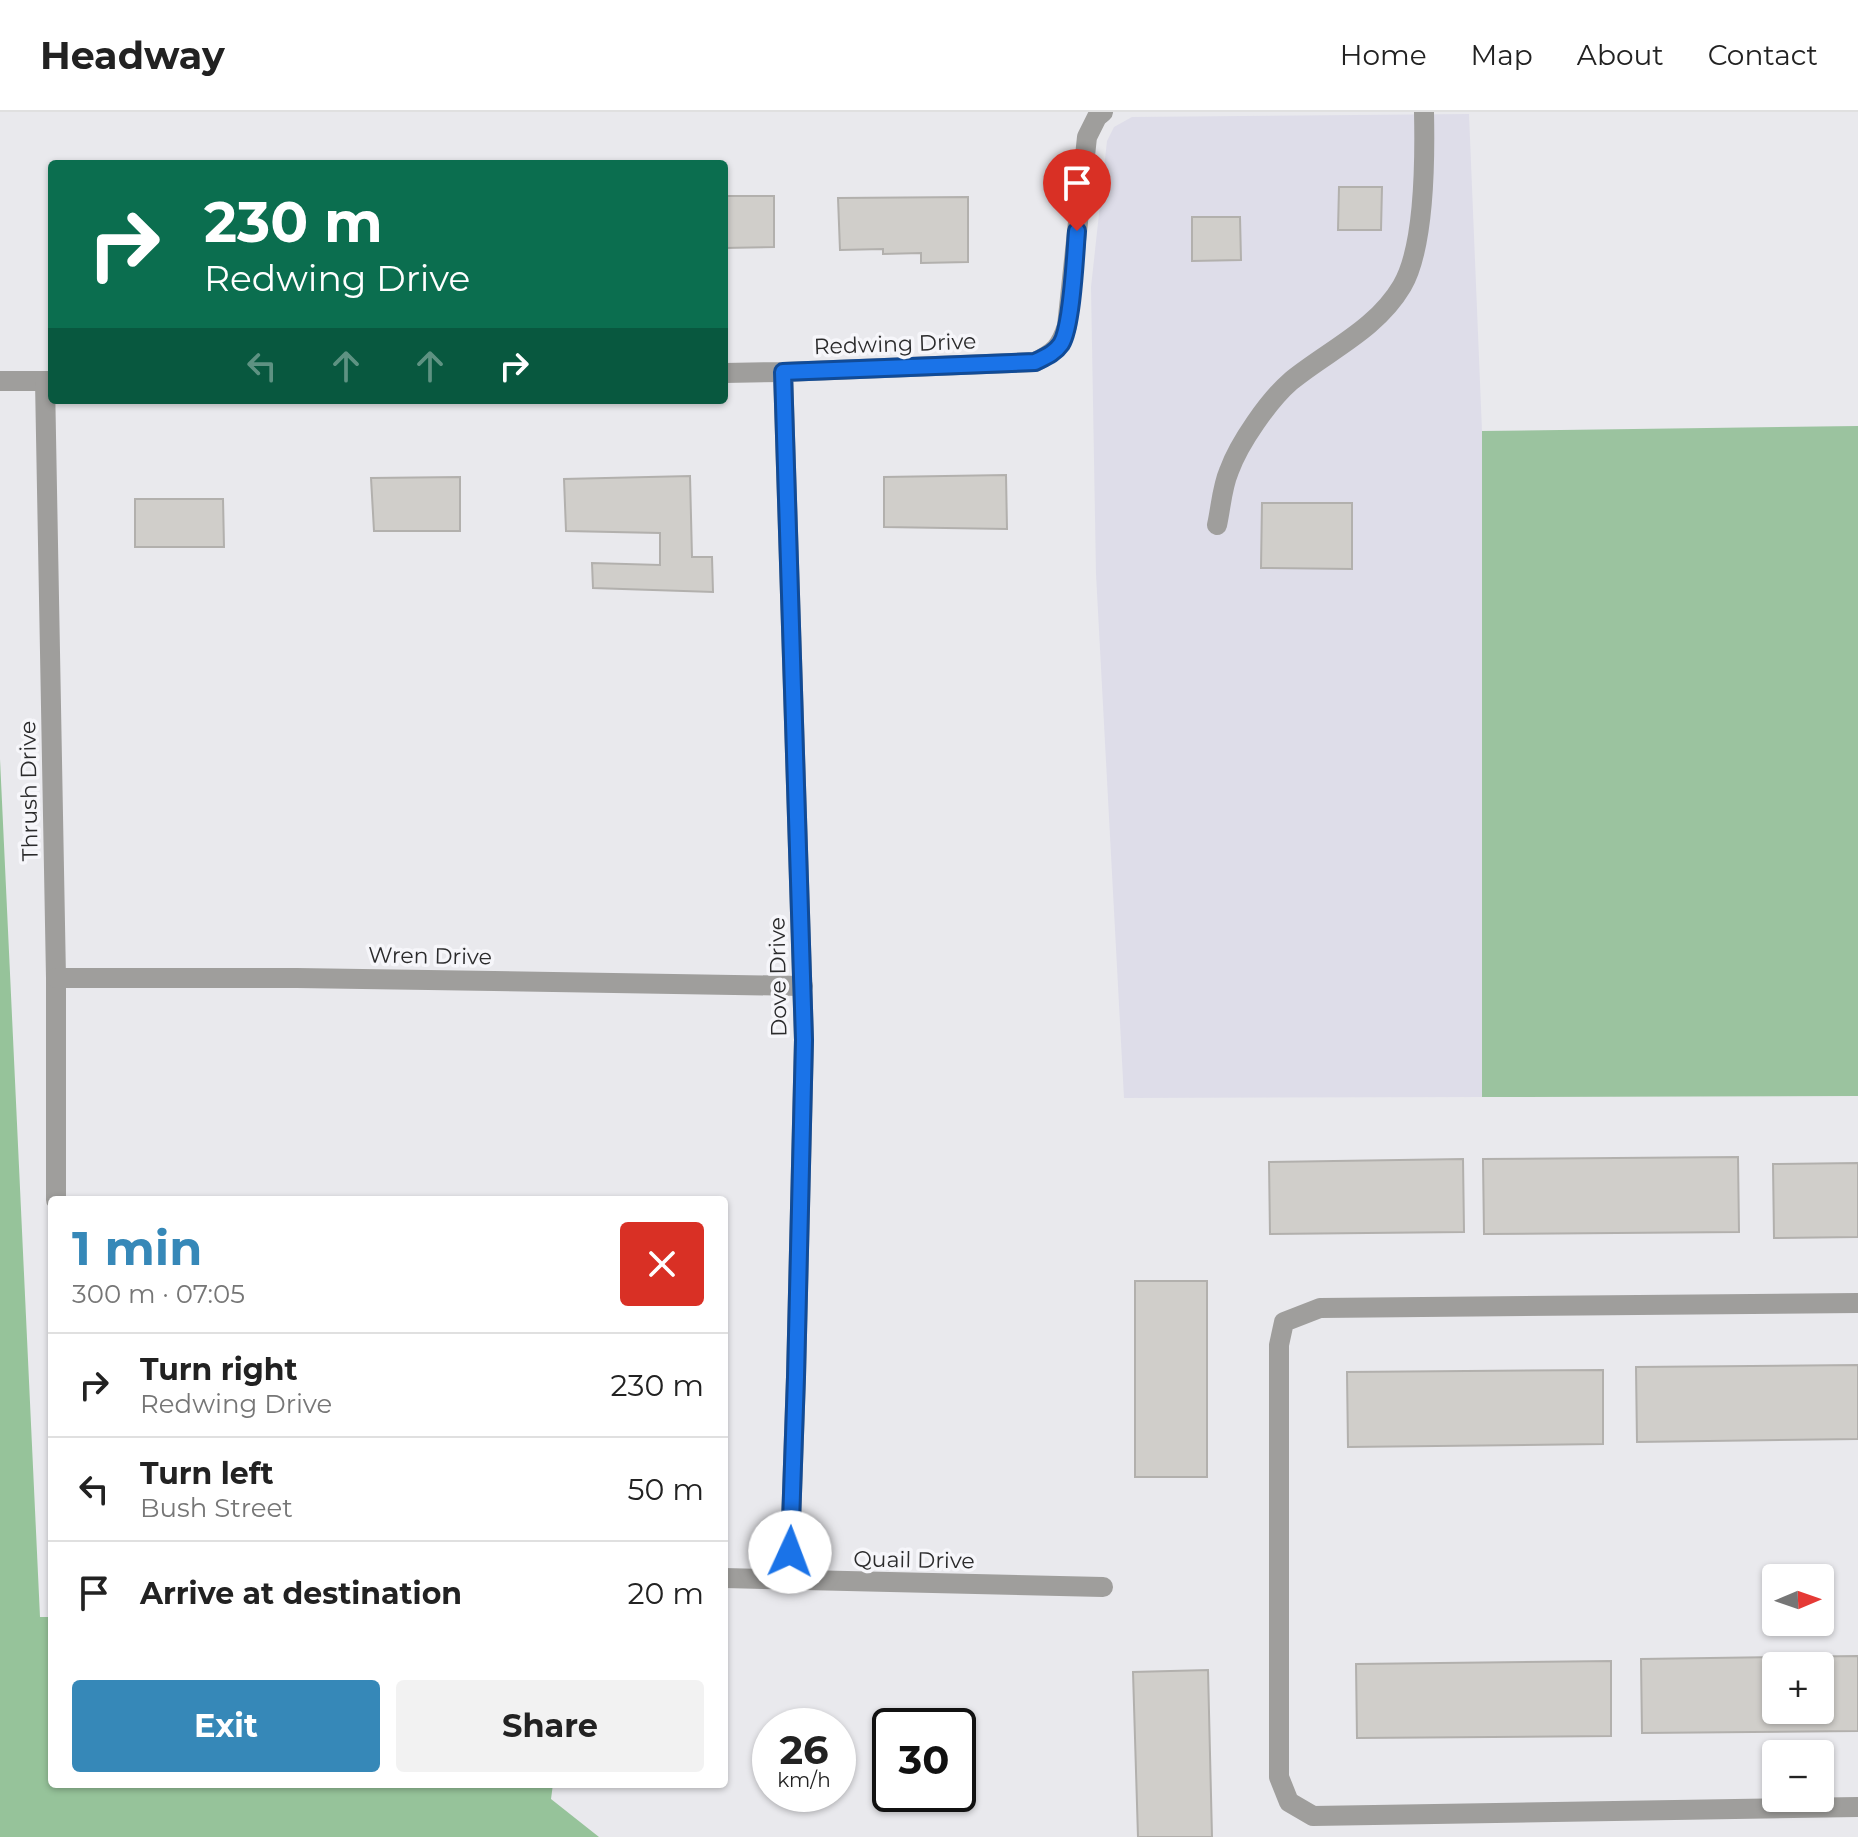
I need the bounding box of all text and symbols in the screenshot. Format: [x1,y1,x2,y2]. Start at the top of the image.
text: Headway [40,32,225,79]
text: Home [1340,38,1427,72]
text: Map [1471,38,1533,72]
text: About [1577,38,1664,72]
text: Contact [1708,38,1818,72]
pin [1043,149,1111,231]
icon: arrive [1055,161,1099,205]
text: 230 m [204,188,383,256]
icon: right [72,192,176,296]
text: Redwing Drive [204,256,470,300]
street label: Redwing Drive [813,328,977,360]
icon: left [240,344,284,388]
icon: ahead [324,344,368,388]
icon: ahead [408,344,452,388]
icon: right [492,344,536,388]
street label: Thrush Drive [14,721,44,861]
street label: Dove Drive [763,917,793,1037]
street label: Wren Drive [368,941,492,971]
text: 1 min [72,1219,202,1277]
button: close [620,1222,704,1306]
text: 300 m · 07:05 [72,1278,245,1310]
text: Turn right [140,1351,297,1388]
icon: right [72,1363,116,1407]
text: 230 m [610,1367,704,1404]
text: Redwing Drive [140,1388,332,1420]
text: Turn left [140,1455,273,1492]
icon: left [72,1467,116,1511]
text: 50 m [627,1471,704,1508]
text: Bush Street [140,1492,293,1524]
position arrow [748,1510,832,1594]
street label: Quail Drive [853,1545,975,1575]
north arrow [1762,1564,1834,1636]
map controls [1762,1564,1834,1812]
icon: arrive [72,1571,116,1615]
text: Arrive at destination [140,1575,462,1612]
text: 20 m [627,1575,704,1612]
button: + [1762,1652,1834,1724]
button: Exit [72,1680,380,1772]
button: Share [396,1680,704,1772]
speed limit sign: 30 [872,1708,976,1812]
text: 26 [779,1725,829,1774]
button: − [1762,1740,1834,1812]
text: km/h [777,1768,831,1792]

